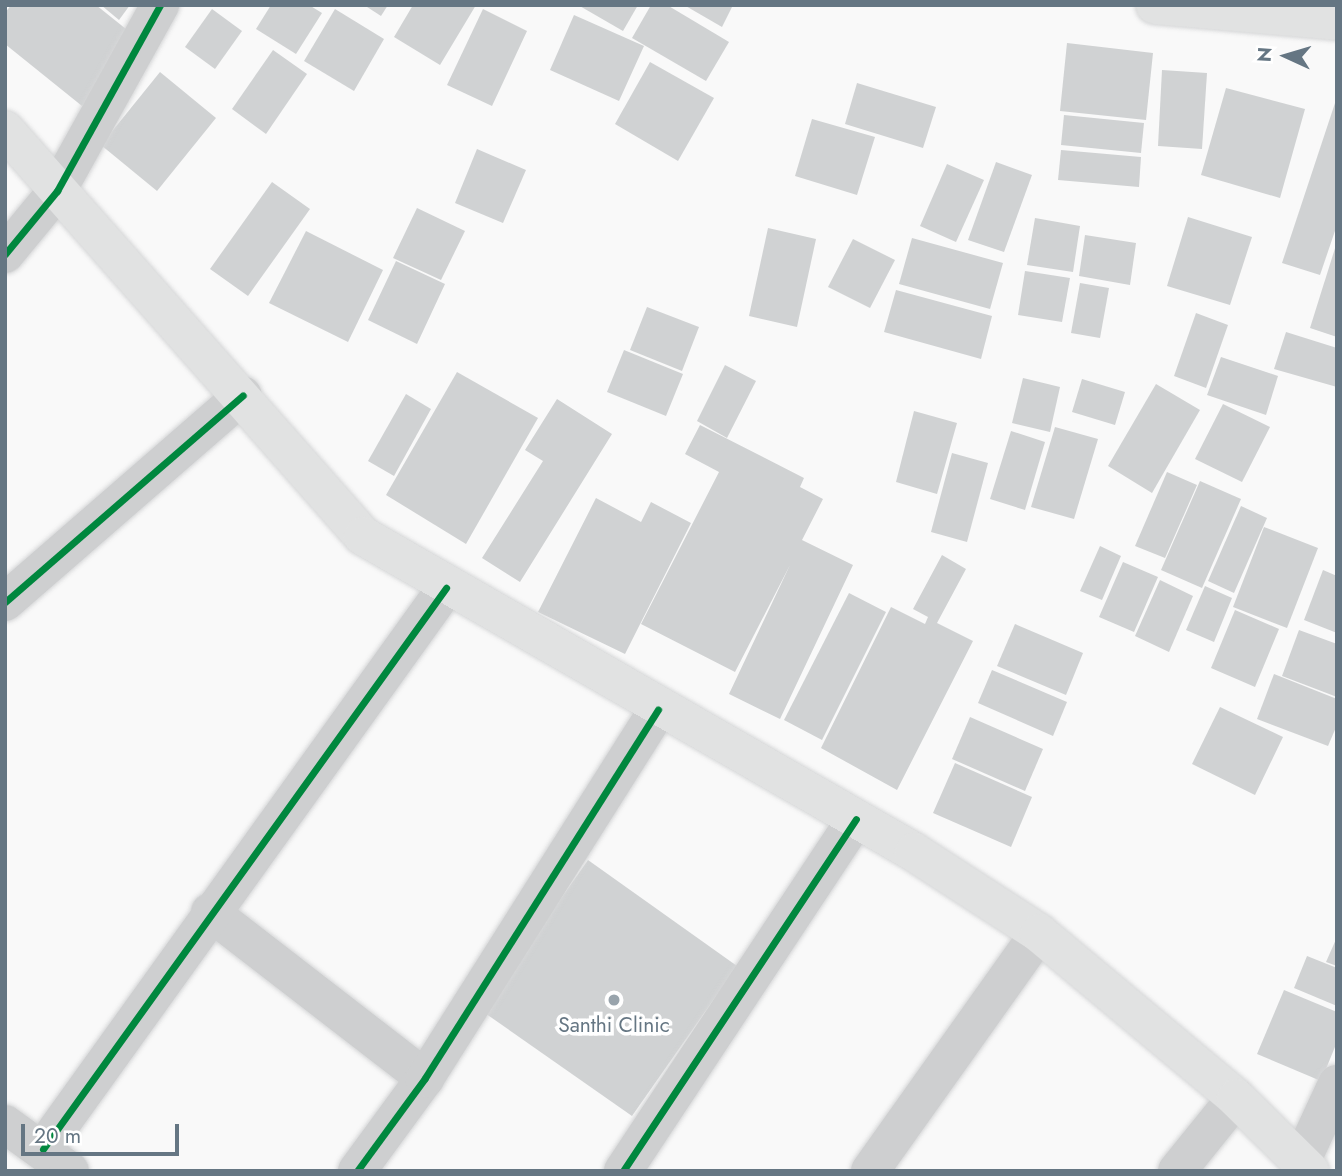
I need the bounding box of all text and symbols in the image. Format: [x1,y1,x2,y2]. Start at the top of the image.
north arrow [1251,21,1321,91]
text: N [1251,46,1279,63]
marker: Santhi Clinic [604,990,624,1010]
place label: Santhi Clinic [558,1012,670,1038]
scale bar [24,1110,182,1154]
text: 20 m [34,1121,81,1151]

